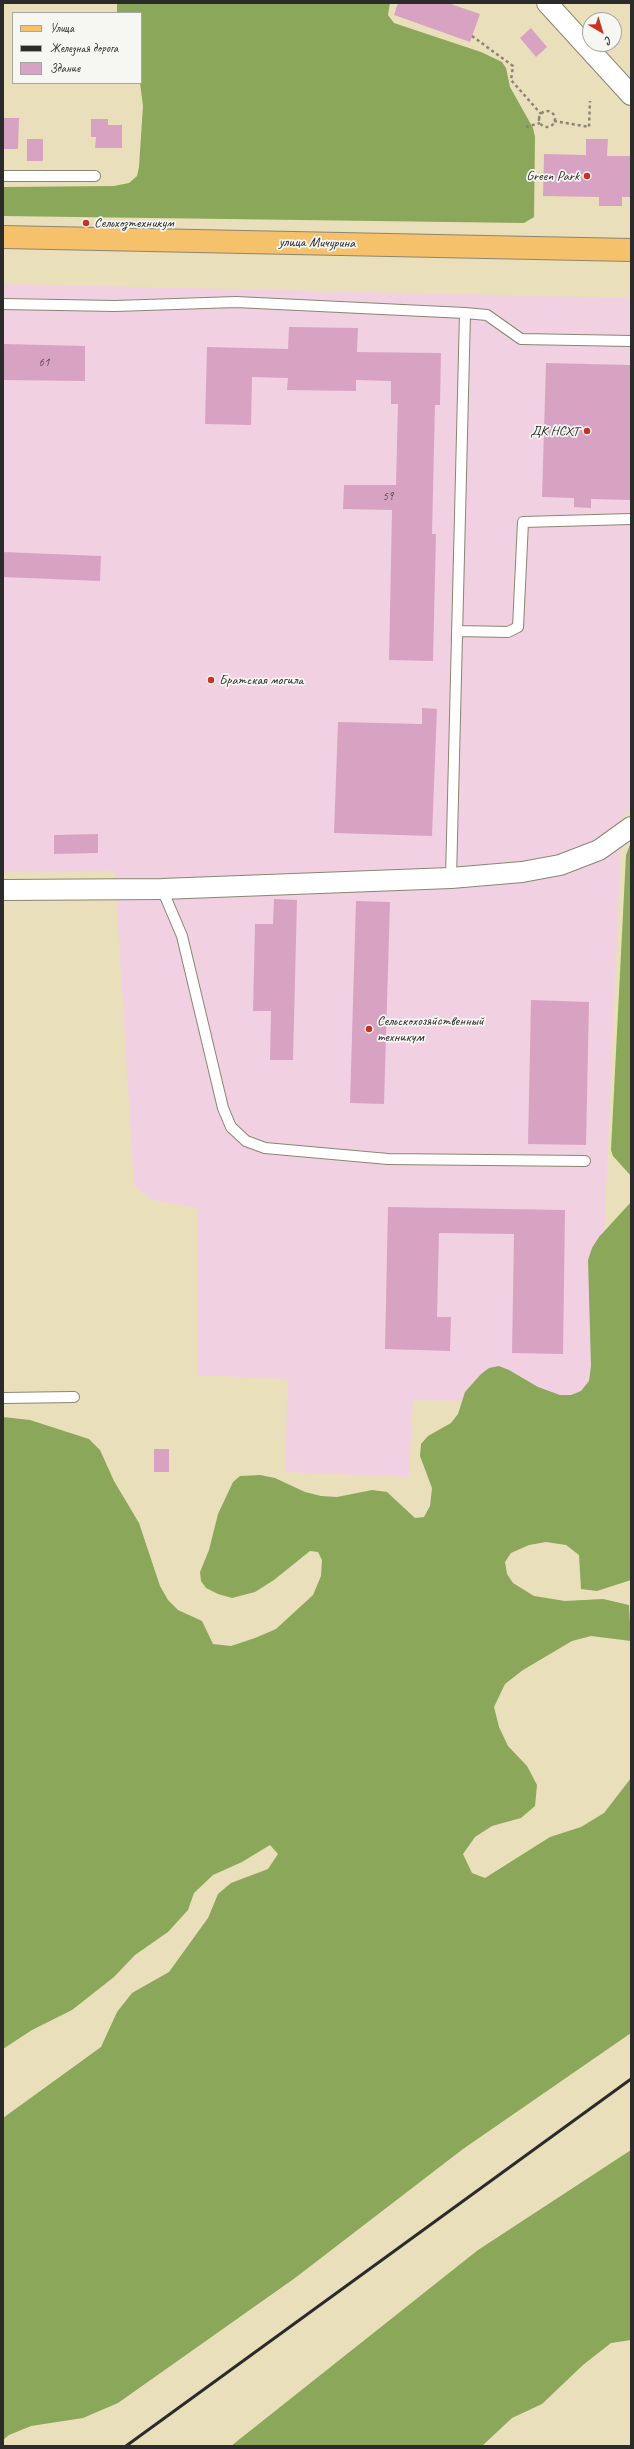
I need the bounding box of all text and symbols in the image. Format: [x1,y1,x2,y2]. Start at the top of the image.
legend [12,12,142,84]
north arrow [582,12,622,52]
text: Улица [50,20,74,36]
text: С [602,33,615,48]
text: Железная дорога [50,40,118,56]
text: Здание [50,60,80,76]
place label: Green Park [526,168,579,184]
marker: Green Park [582,171,592,181]
place label: Сельхозтехникум [94,215,173,231]
marker: Сельхозтехникум [81,218,91,228]
street label: улица Мичурина [279,234,355,252]
house number: 61 [39,356,49,370]
place label: ДК НСХТ [530,423,579,439]
marker: ДК НСХТ [582,426,592,436]
house number: 59 [383,490,393,504]
place label: Братская могила [219,672,303,688]
marker: Братская могила [206,675,216,685]
place label: Сельскохозяйственный техникум [377,1013,484,1046]
marker: Сельскохозяйственный техникум [364,1024,374,1034]

